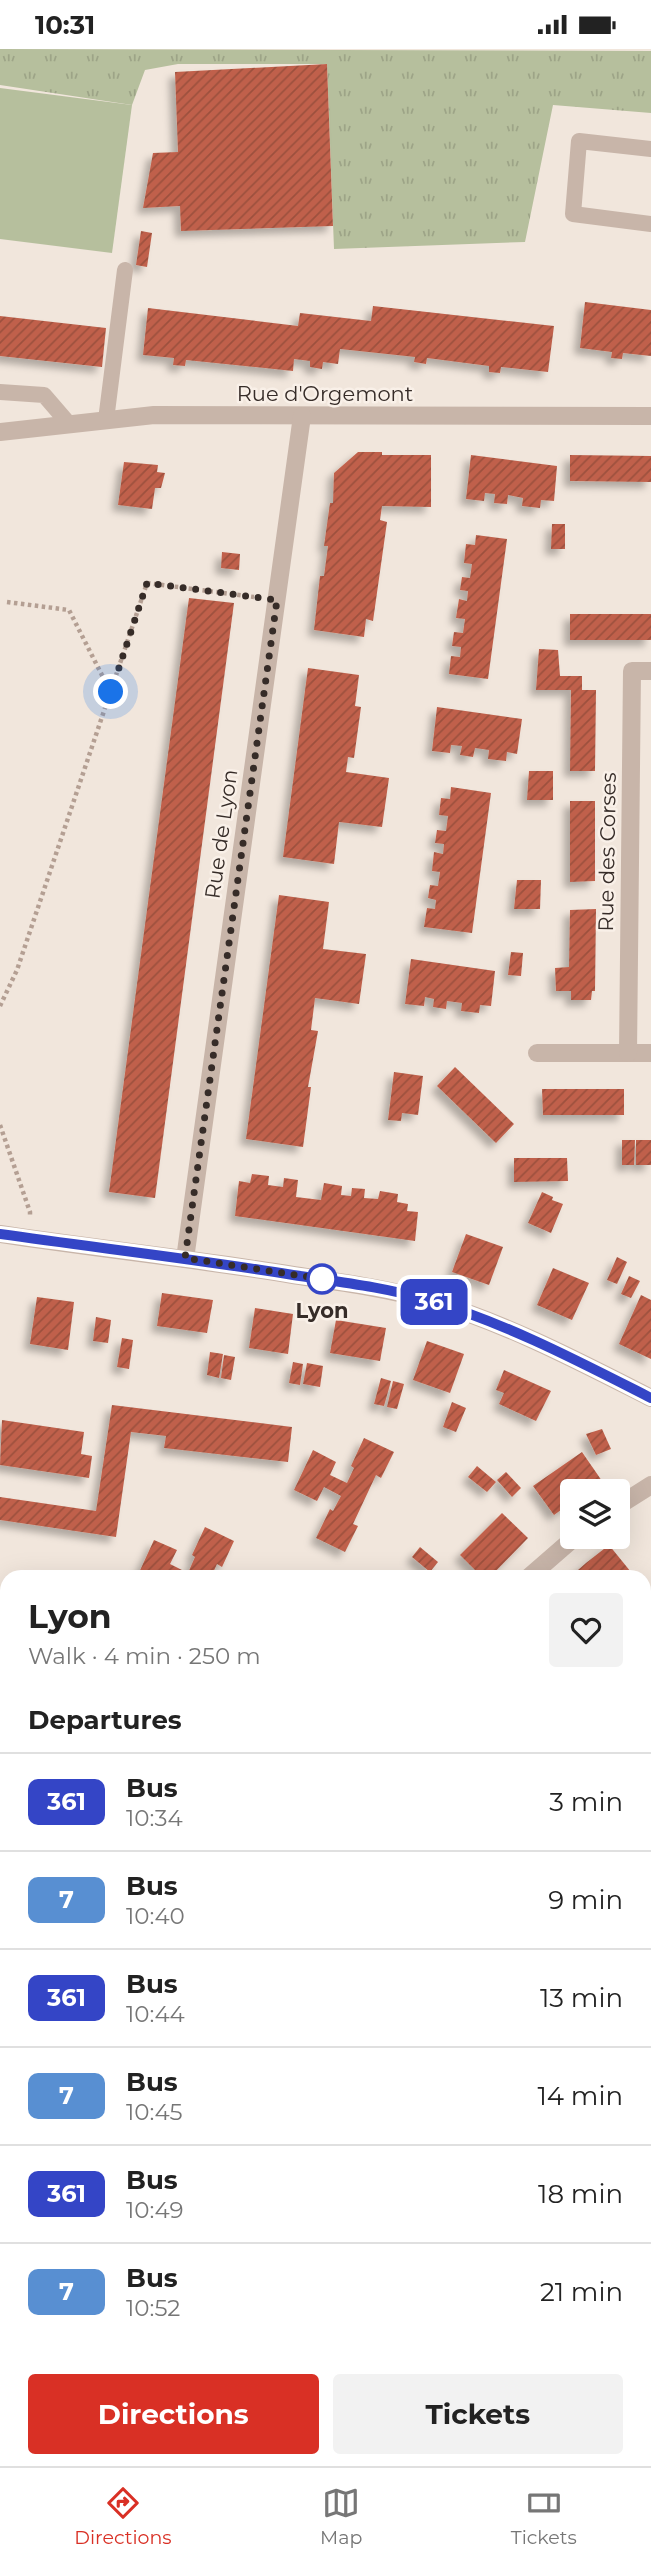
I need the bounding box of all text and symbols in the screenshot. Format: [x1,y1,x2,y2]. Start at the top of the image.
text: 10:31 [35,9,95,41]
street label: Rue d'Orgemont [237,381,413,406]
your location [93,674,128,709]
street label: Rue de Lyon [200,768,242,900]
street label: Rue des Corses [593,772,621,932]
marker: Lyon [307,1264,337,1294]
line badge: 361 [394,1279,474,1325]
text: 361 [415,1287,453,1316]
place label: Lyon [295,1298,349,1323]
map controls [560,1479,630,1549]
button: layers [560,1479,630,1549]
button: heart [549,1593,623,1667]
text: Lyon [28,1596,112,1636]
text: Walk · 4 min · 250 m [28,1642,261,1670]
text: Departures [28,1704,182,1736]
text: Bus [126,1772,178,1804]
text: 3 min [549,1786,623,1818]
text: 361 [47,1787,86,1816]
text: 10:34 [126,1804,183,1832]
text: Bus [126,1870,178,1902]
text: 9 min [548,1884,623,1916]
text: 7 [59,1885,74,1914]
text: 10:40 [126,1902,185,1930]
text: Bus [126,1968,178,2000]
text: 13 min [540,1982,623,2014]
text: 361 [47,1983,86,2012]
text: 10:44 [126,2000,185,2028]
text: Bus [126,2066,178,2098]
text: 14 min [537,2080,623,2112]
text: 7 [59,2081,74,2110]
text: 10:45 [126,2098,183,2126]
text: Bus [126,2164,178,2196]
text: 18 min [538,2178,623,2210]
text: 361 [47,2179,86,2208]
text: 10:49 [126,2196,183,2224]
text: Bus [126,2262,178,2294]
text: 21 min [540,2276,623,2308]
text: 7 [59,2277,74,2306]
text: 10:52 [126,2294,180,2322]
button: Directions [28,2374,319,2454]
button: Tickets [333,2374,623,2454]
tab: Directions [74,2484,172,2549]
tab: Map [320,2484,362,2549]
tab: Tickets [511,2484,577,2549]

